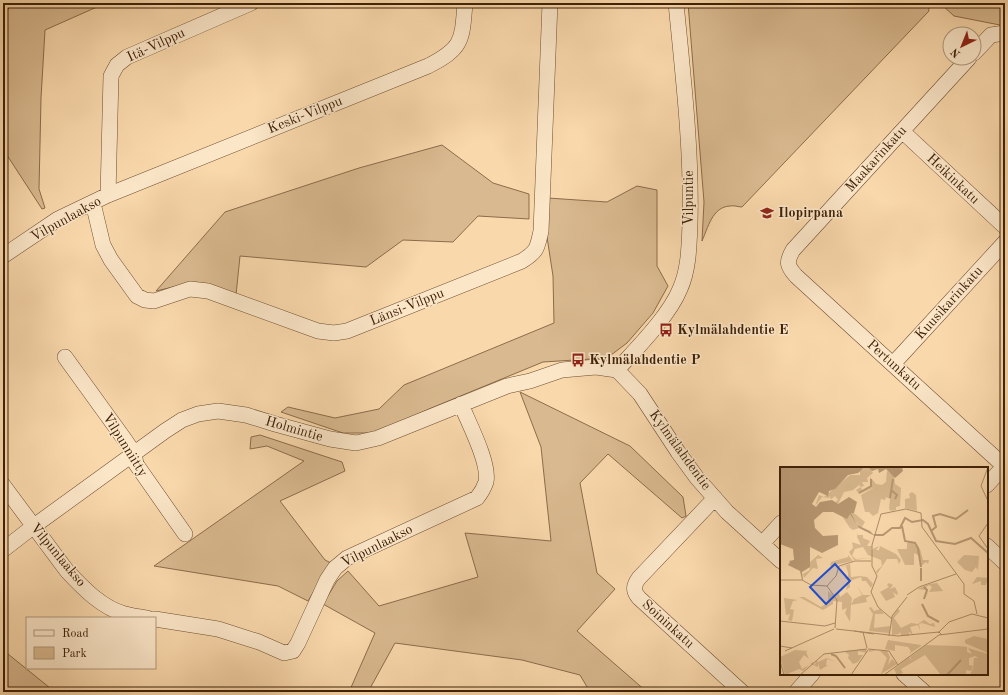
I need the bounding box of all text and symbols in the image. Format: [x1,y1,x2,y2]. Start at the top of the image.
street label: Itä-Vilppu [125,25,188,64]
north arrow [942,26,982,66]
text: N [949,45,963,59]
street label: Keski-Vilppu [266,94,345,136]
street label: Maakarinkatu [843,123,909,195]
street label: Heikinkatu [924,151,982,207]
street label: Vilpuntie [682,170,696,226]
street label: Vilpunlaakso [29,194,104,244]
school or university icon: Ilopirpana [759,205,775,221]
place label: Ilopirpana [778,206,843,220]
street label: Kuusikarinkatu [913,263,986,342]
street label: Länsi-Vilppu [368,286,447,328]
bus stop icon: Kylmälahdentie E [658,322,674,338]
place label: Kylmälahdentie E [677,323,788,337]
street label: Pertunkatu [864,337,924,393]
bus stop icon: Kylmälahdentie P [570,352,586,368]
place label: Kylmälahdentie P [589,353,701,367]
street label: Kylmälahdentie [647,408,713,492]
street label: Vilpunniitty [100,411,150,480]
street label: Holmintie [264,414,324,444]
inset map [780,467,988,675]
street label: Vilpunlaakso [28,521,88,589]
street label: Vilpunlaakso [339,522,415,570]
street label: Soininkatu [639,597,697,651]
legend [26,617,156,669]
text: Road [62,628,89,640]
text: Park [62,648,87,660]

